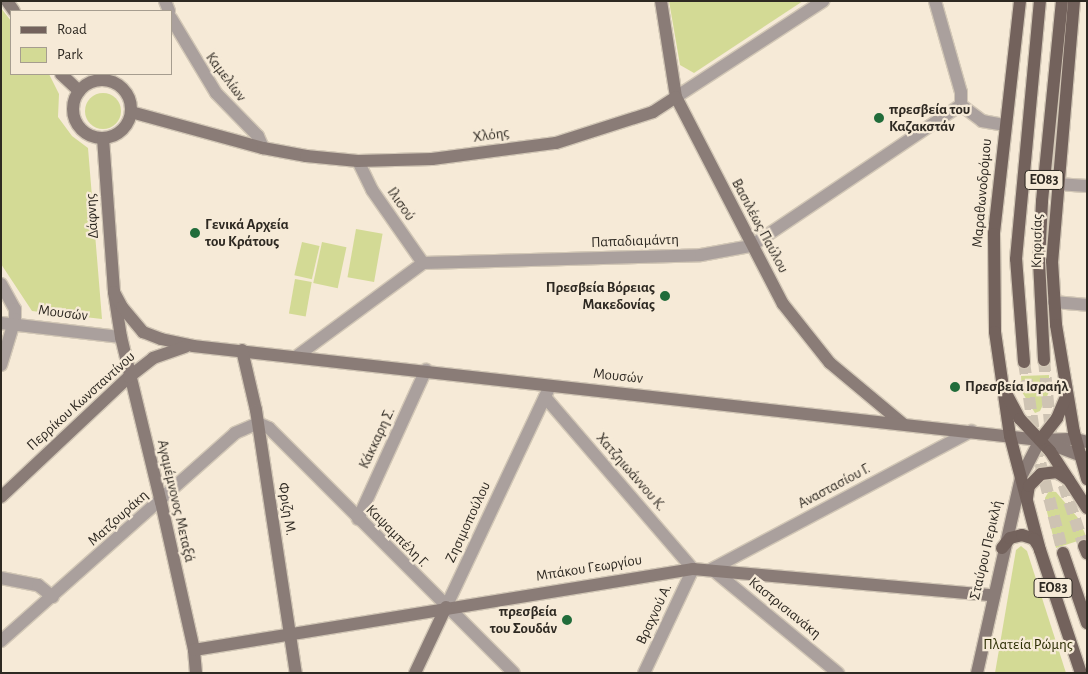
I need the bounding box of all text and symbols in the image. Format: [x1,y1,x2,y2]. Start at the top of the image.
legend [10,10,172,75]
text: Road [57,22,87,37]
text: Park [57,47,83,62]
street label: Καμελίων [202,49,250,105]
place label: πρεσβεία του Καζακστάν [889,100,970,135]
marker: πρεσβεία του Καζακστάν [873,112,885,124]
street label: Χλόης [472,124,510,146]
street label: Μαραθωνοδρόμου [968,138,996,248]
road number: ΕΟ83 [1024,168,1064,192]
street label: Βασιλέως Παύλου [728,176,792,276]
street label: Ιλισού [383,184,419,224]
street label: Δάφνης [81,193,103,239]
street label: Κηφισίας [1028,214,1046,268]
place label: Γενικά Αρχεία του Κράτους [205,215,289,250]
marker: Γενικά Αρχεία του Κράτους [189,227,201,239]
street label: Παπαδιαμάντη [591,230,679,252]
place label: Πρεσβεία Βόρειας Μακεδονίας [546,278,655,313]
marker: Πρεσβεία Βόρειας Μακεδονίας [659,290,671,302]
street label: Μουσών [37,301,89,325]
street label: Περρίκου Κωνσταντίνου [23,348,139,454]
street label: Μουσών [592,364,644,388]
place label: Πρεσβεία Ισραήλ [965,378,1068,396]
marker: Πρεσβεία Ισραήλ [949,381,961,393]
street label: Κάκκαρη Σ. [355,404,399,472]
street label: Χατζηιωάννου Κ. [592,429,670,515]
street label: Αγαμέμνονος Μεταξά [153,438,199,564]
street label: Αναστασίου Γ. [795,459,873,513]
street label: Ζησιμοπούλου [441,479,495,565]
street label: Φριζη Μ. [274,481,300,537]
street label: Ματζουράκη [84,486,152,550]
street label: Σταύρου Περικλή [966,499,1006,601]
street label: Καψαμπέλη Γ. [362,501,432,571]
street label: Μπάκου Γεωργίου [535,551,643,585]
street label: Καστρισιανάκη [745,573,825,643]
road number: ΕΟ83 [1033,576,1073,600]
street label: Βραχνού Α. [632,581,676,647]
place label: πρεσβεία του Σουδάν [490,602,557,637]
marker: πρεσβεία του Σουδάν [561,614,573,626]
park label: Πλατεία Ρώμης [983,636,1073,654]

